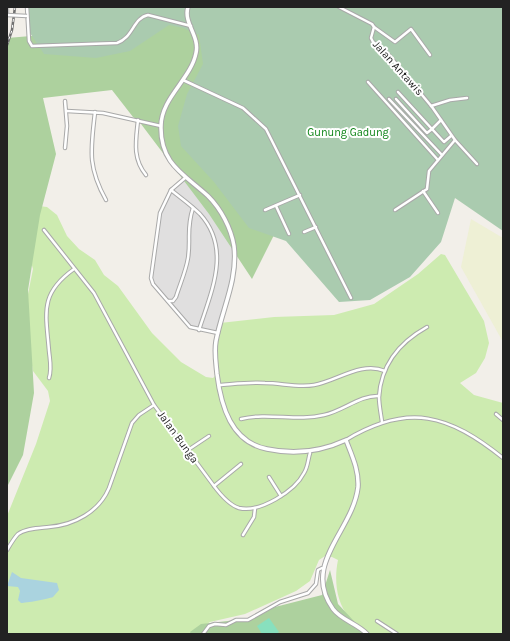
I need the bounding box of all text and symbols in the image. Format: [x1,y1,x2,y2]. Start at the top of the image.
street label: Jalan Antawis [370,38,426,98]
park label: Gunung Gadung [307,126,390,139]
street label: Jalan Bunga [155,408,201,466]

